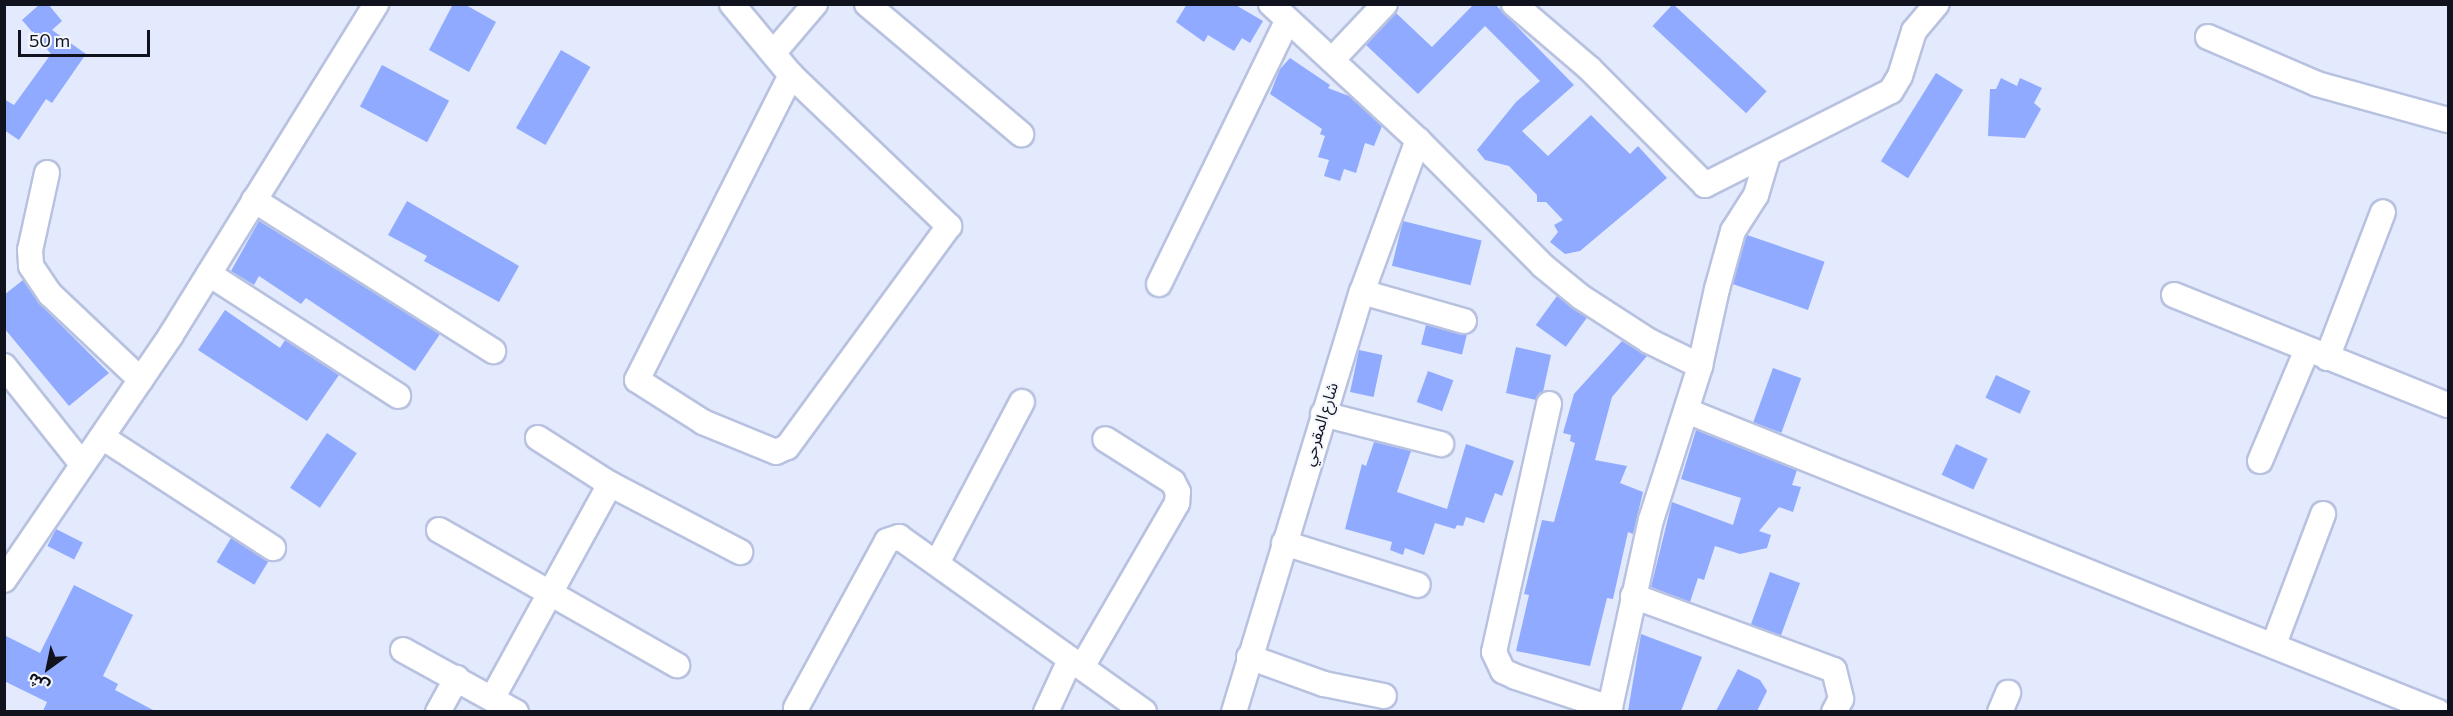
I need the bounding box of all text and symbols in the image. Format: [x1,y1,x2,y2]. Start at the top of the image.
scale bar [21,18,153,56]
text: 50 m [29,29,70,51]
street label: شارع المقرحي [1298,380,1342,468]
north arrow [18,638,78,698]
text: ش [24,670,52,697]

